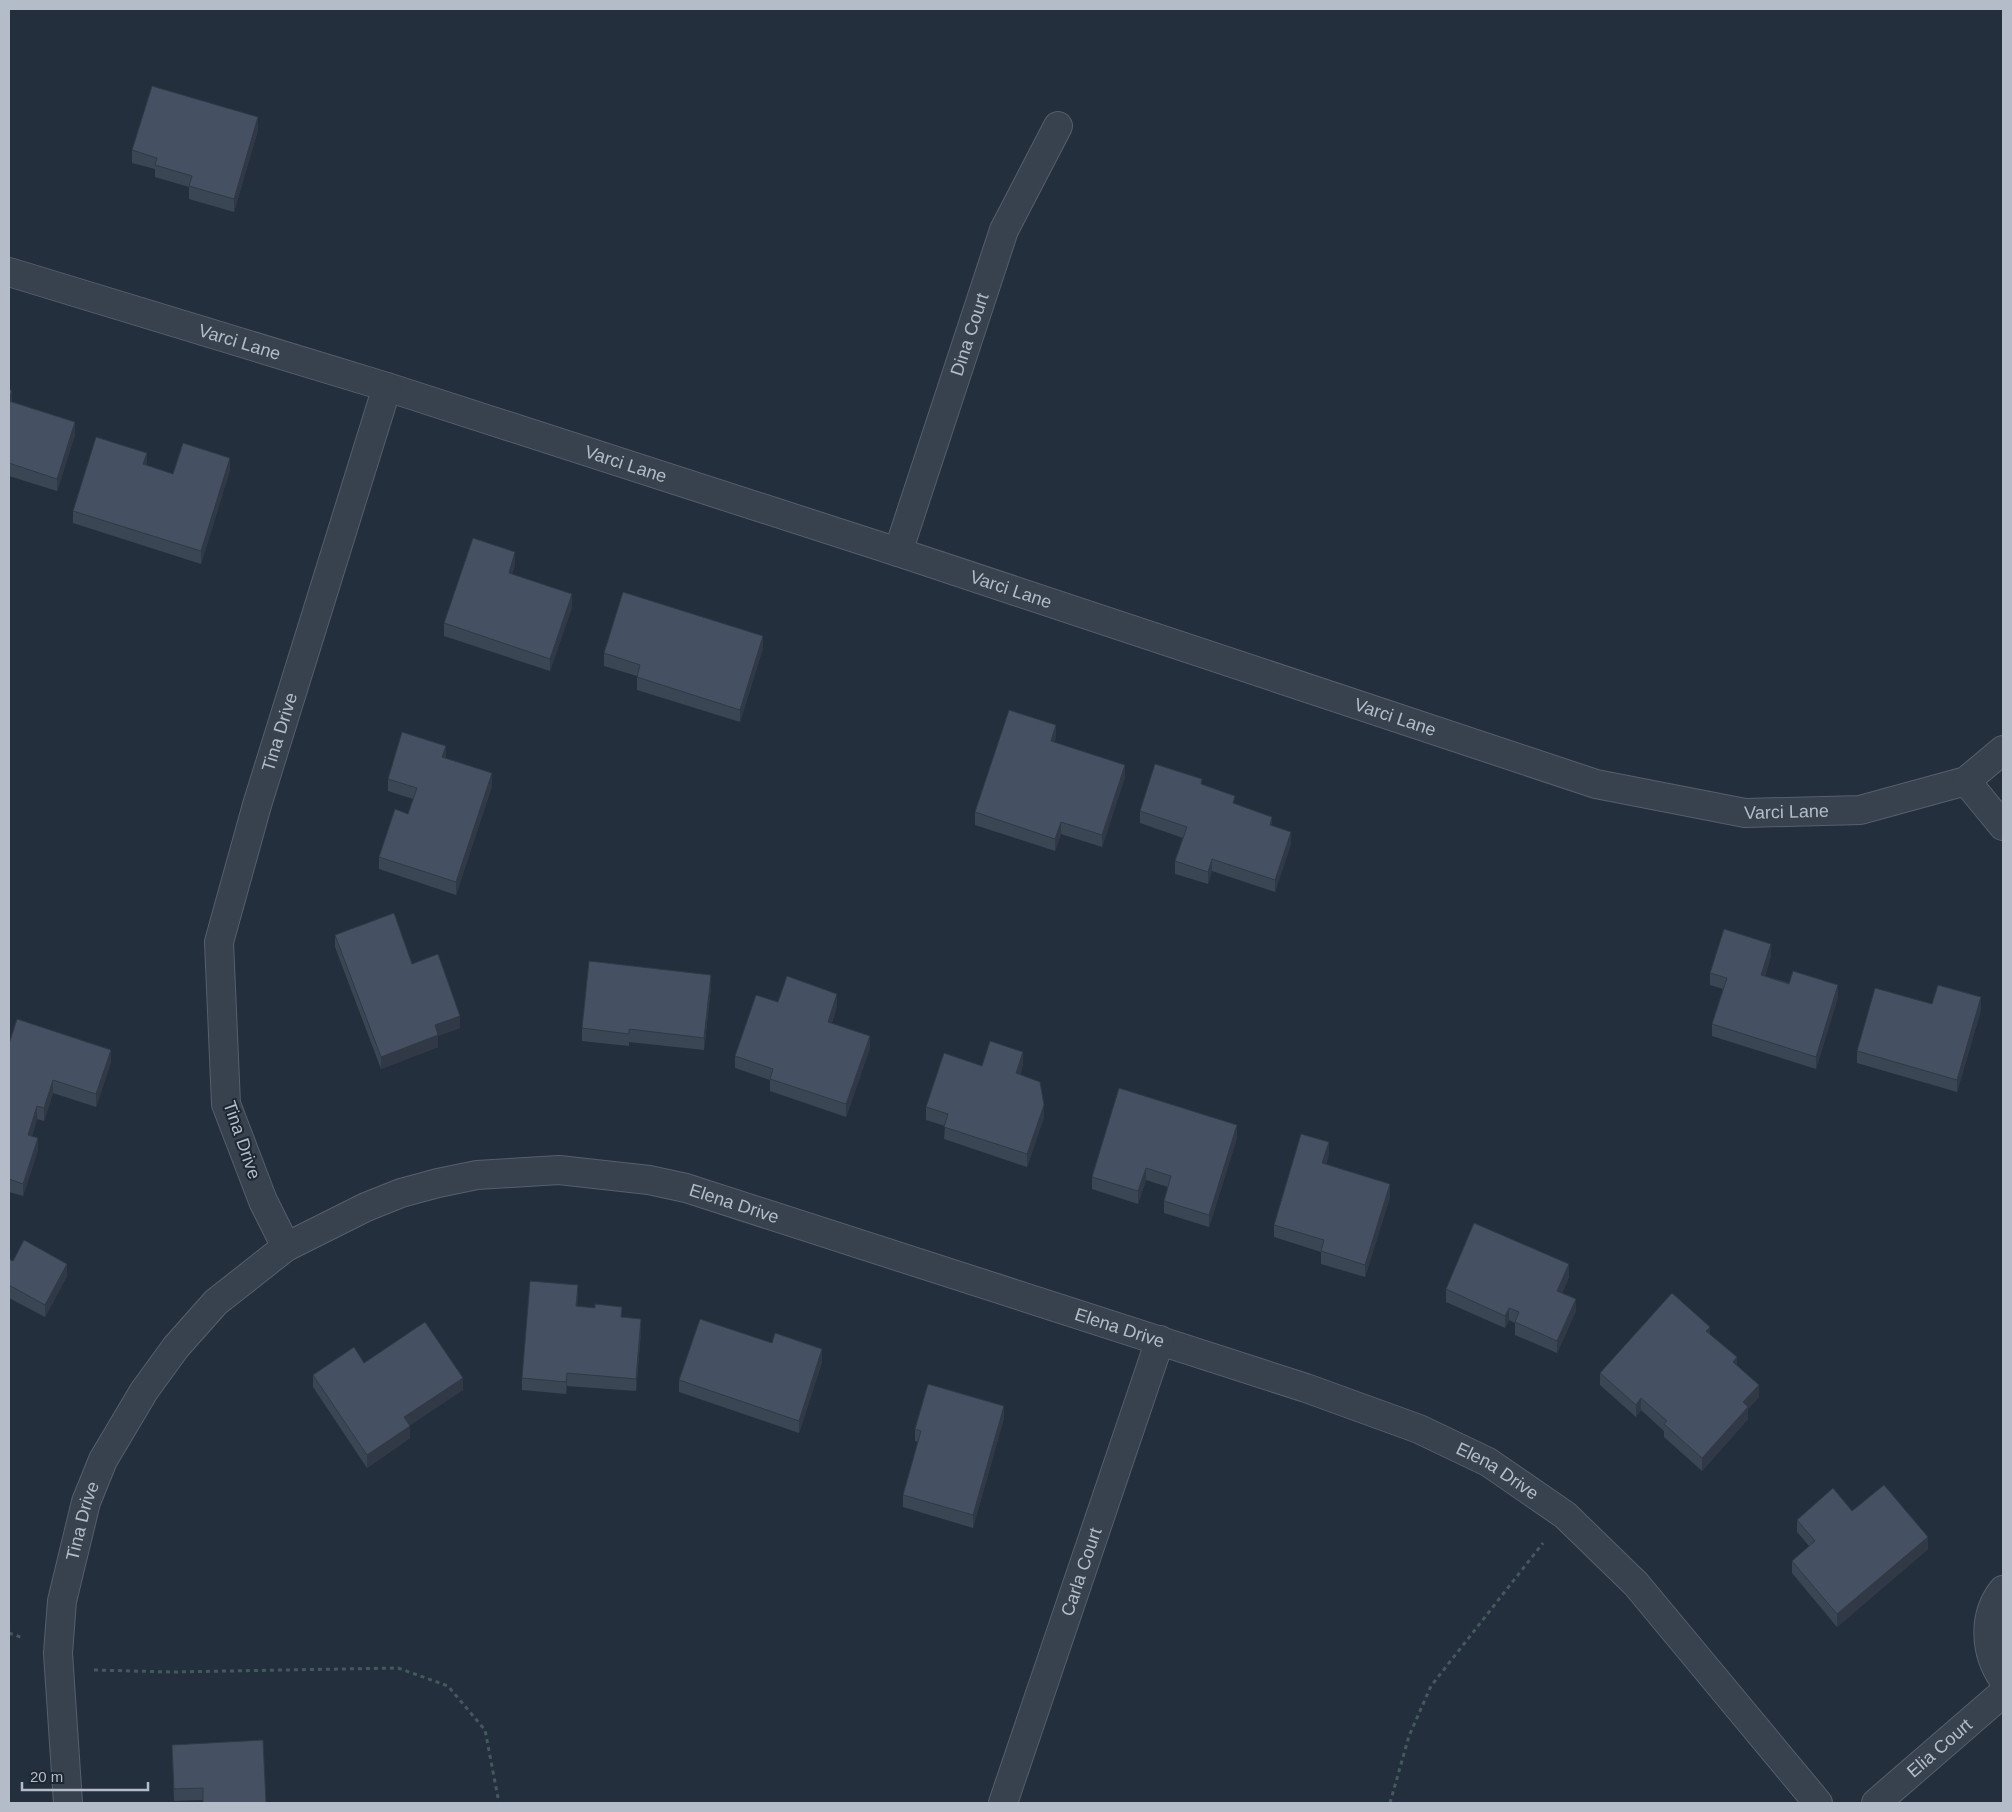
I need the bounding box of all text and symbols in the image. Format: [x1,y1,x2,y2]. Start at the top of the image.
street label: Dina Court [947,290,993,378]
street label: Varci Lane [196,320,283,364]
street label: Varci Lane [582,442,669,487]
street label: Varci Lane [967,567,1054,612]
street label: Tina Drive [258,690,301,774]
street label: Varci Lane [1352,694,1439,740]
street label: Varci Lane [1744,801,1829,823]
street label: Tina Drive [219,1098,265,1182]
street label: Elena Drive [687,1180,782,1227]
street label: Elena Drive [1072,1304,1167,1352]
street label: Elena Drive [1453,1438,1542,1504]
street label: Tina Drive [62,1478,103,1563]
street label: Carla Court [1057,1525,1106,1619]
street label: Elia Court [1903,1715,1976,1781]
scale bar [22,1760,149,1792]
text: 20 m [30,1768,63,1785]

